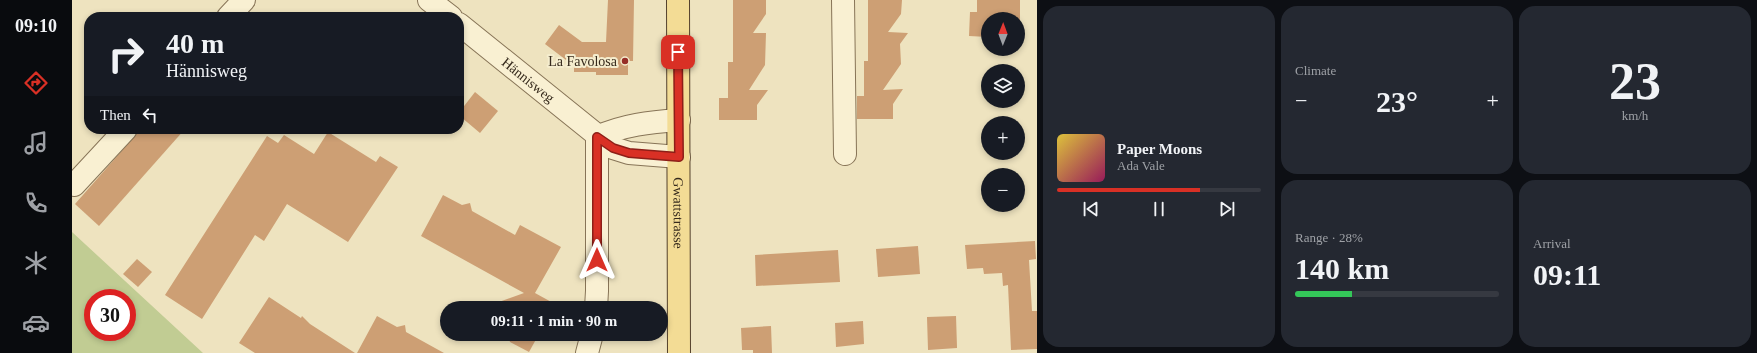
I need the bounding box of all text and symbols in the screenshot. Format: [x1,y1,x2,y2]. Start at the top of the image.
north arrow [981,12,1025,56]
map controls [981,12,1025,212]
text: 09:10 [15,16,57,36]
icon: right [100,28,152,80]
text: 40 m [166,28,224,59]
pin [661,35,695,69]
icon: arrive [667,41,689,63]
text: 23 [1609,53,1661,110]
street label: Hännisweg [499,54,558,105]
place label: La Favolosa [548,54,618,69]
marker: La Favolosa [620,56,630,66]
text: Hännisweg [166,61,247,81]
text: Climate [1295,63,1336,78]
button: layers [981,64,1025,108]
icon: directions [22,69,50,97]
text: 23° [1376,85,1418,118]
text: − [1295,88,1307,113]
text: + [1487,88,1499,113]
icon: left [139,104,161,126]
text: Then [100,107,131,123]
text: km/h [1622,108,1648,123]
button: + [981,116,1025,160]
icon: music [22,129,50,157]
text: Paper Moons [1117,141,1202,157]
text: Ada Vale [1117,158,1165,173]
button: − [981,168,1025,212]
street label: Gwattstrasse [671,177,686,249]
icon: phone [22,189,50,217]
icon: previous [1080,198,1102,220]
icon: pause [1148,198,1170,220]
icon: next [1216,198,1238,220]
text: Range · 28% [1295,230,1363,245]
text: Arrival [1533,236,1571,251]
position arrow [576,239,618,281]
icon: climate [22,249,50,277]
text: 140 km [1295,252,1389,285]
text: 09:11 [1533,258,1601,291]
speed limit sign: 30 [84,289,136,341]
icon: car [22,309,50,337]
text: 09:11 · 1 min · 90 m [491,313,617,329]

